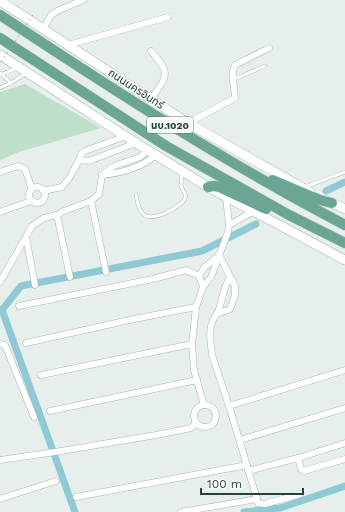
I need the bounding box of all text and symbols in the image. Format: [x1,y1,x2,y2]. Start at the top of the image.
street label: ถนนนครอินทร์ [106,66,167,112]
road number: นบ.1020 [147,117,193,133]
scale bar [201,470,303,496]
text: 100 m [207,477,242,491]

